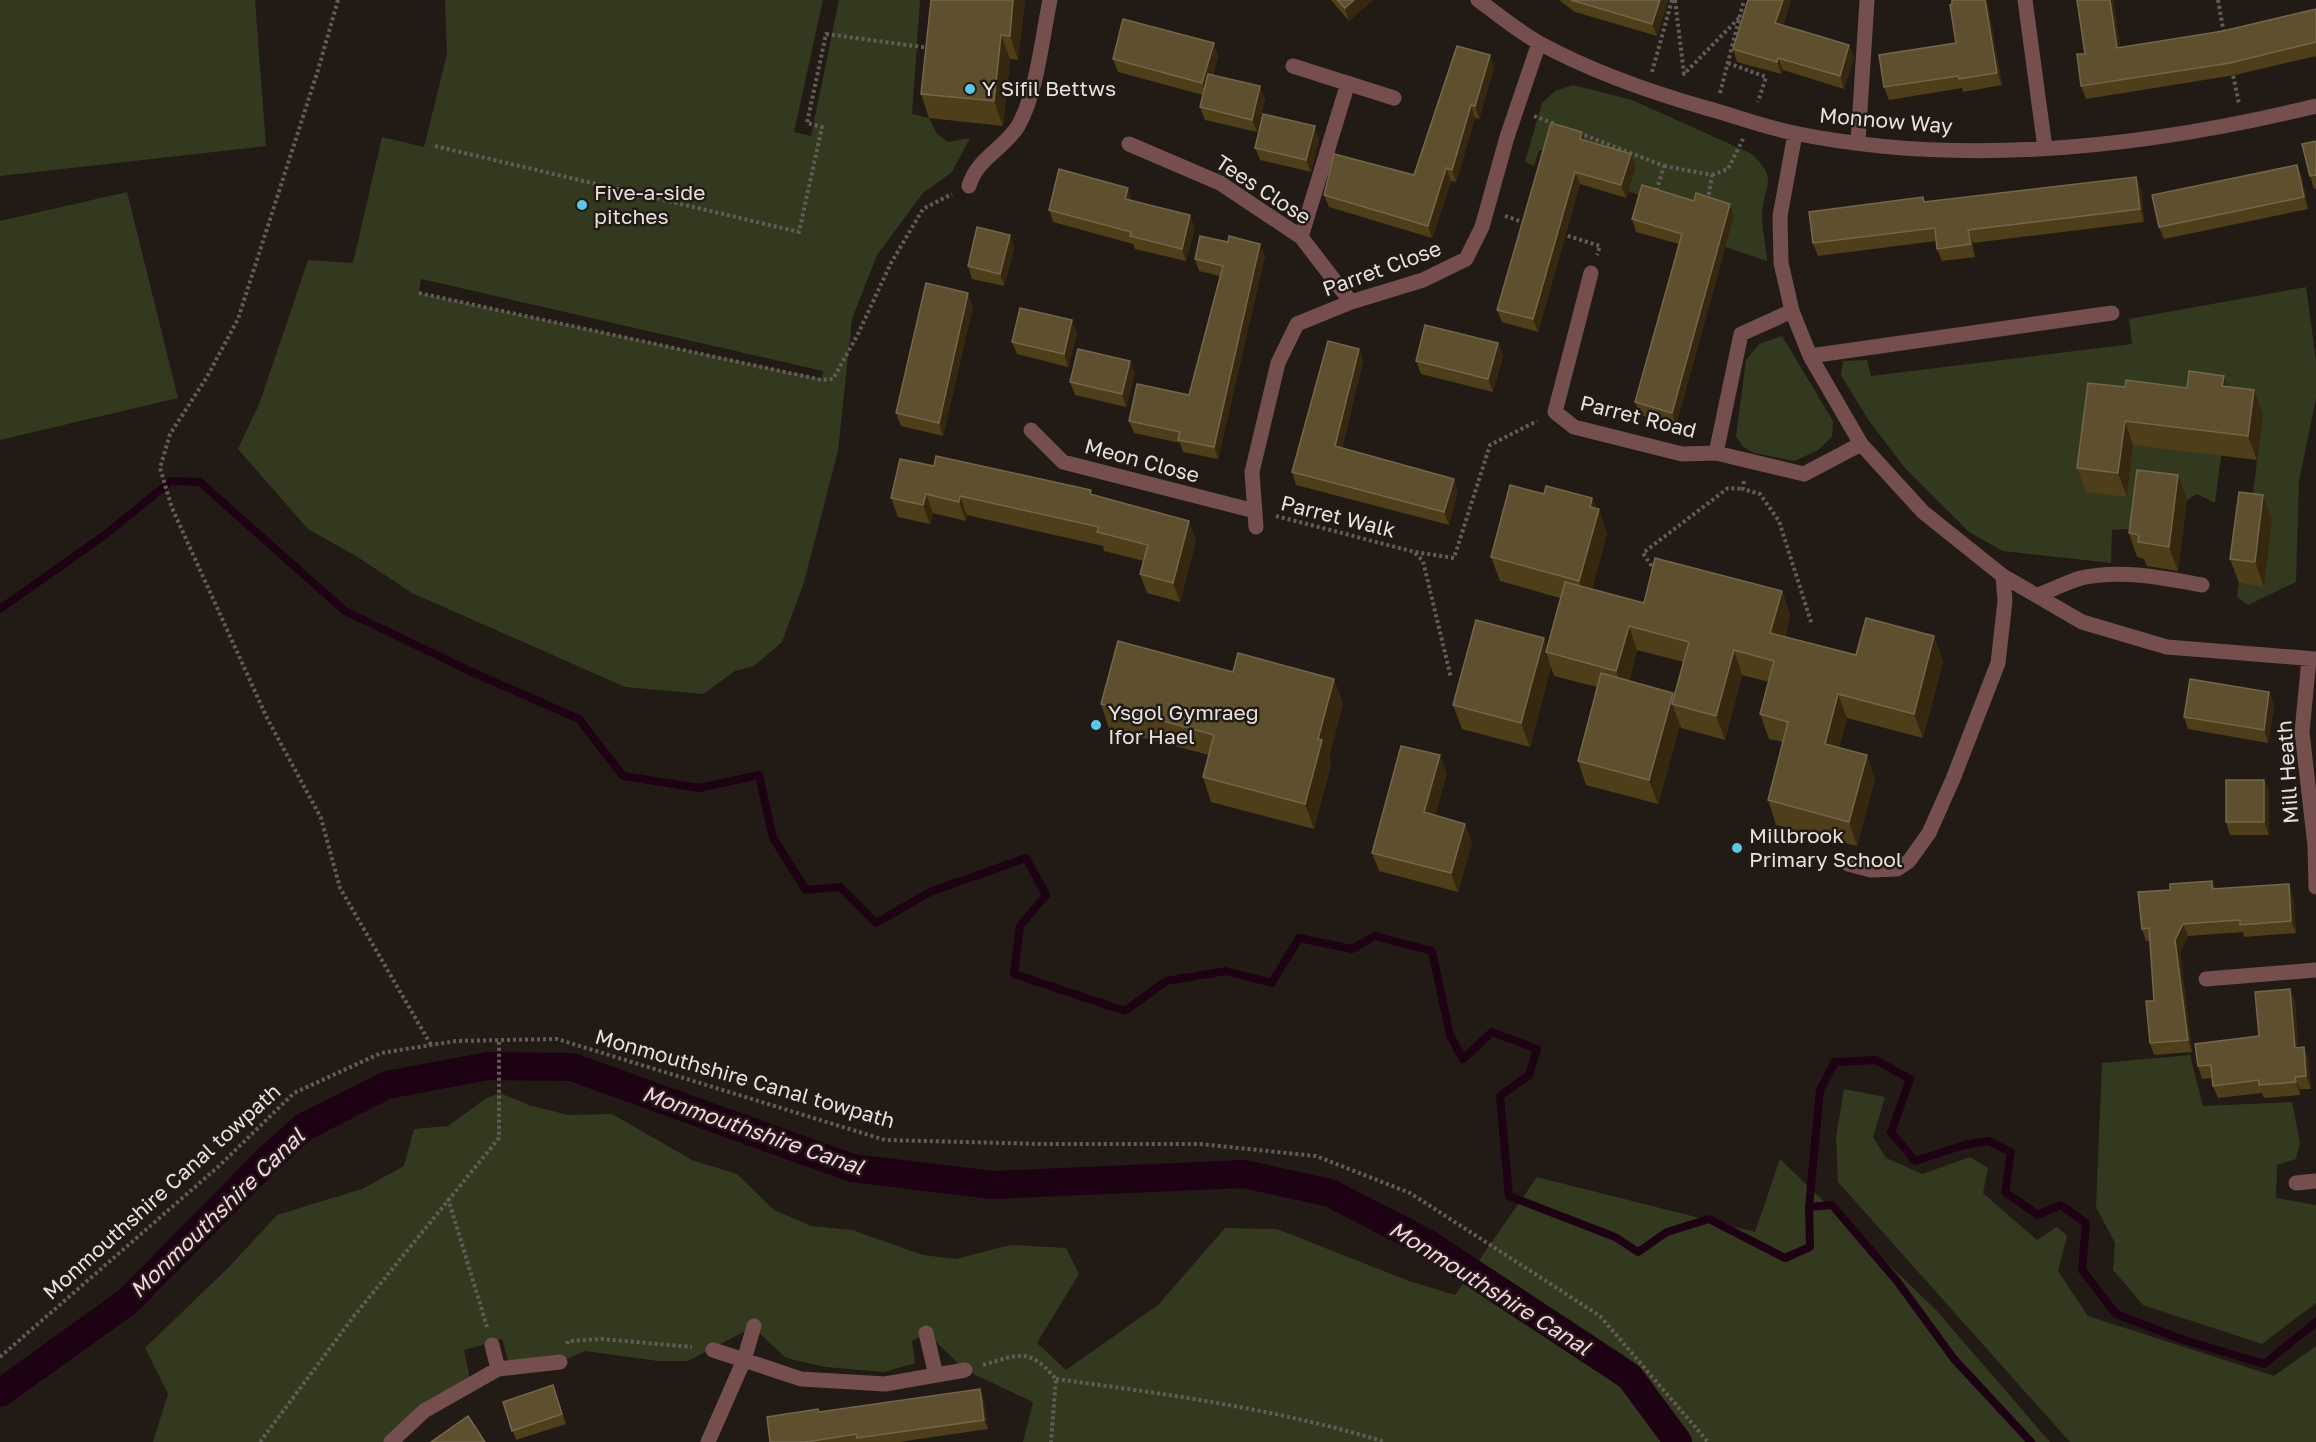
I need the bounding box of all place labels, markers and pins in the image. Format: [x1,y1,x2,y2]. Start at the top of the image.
place label: Y Sifil Bettws [982,75,1116,101]
marker: Y Sifil Bettws [963,82,977,96]
place label: Five-a-side pitches [594,179,705,229]
marker: Five-a-side pitches [575,198,589,212]
place label: Ysgol Gymraeg Ifor Hael [1108,699,1259,749]
marker: Ysgol Gymraeg Ifor Hael [1089,718,1103,732]
place label: Millbrook Primary School [1749,822,1903,872]
marker: Millbrook Primary School [1730,841,1744,855]

